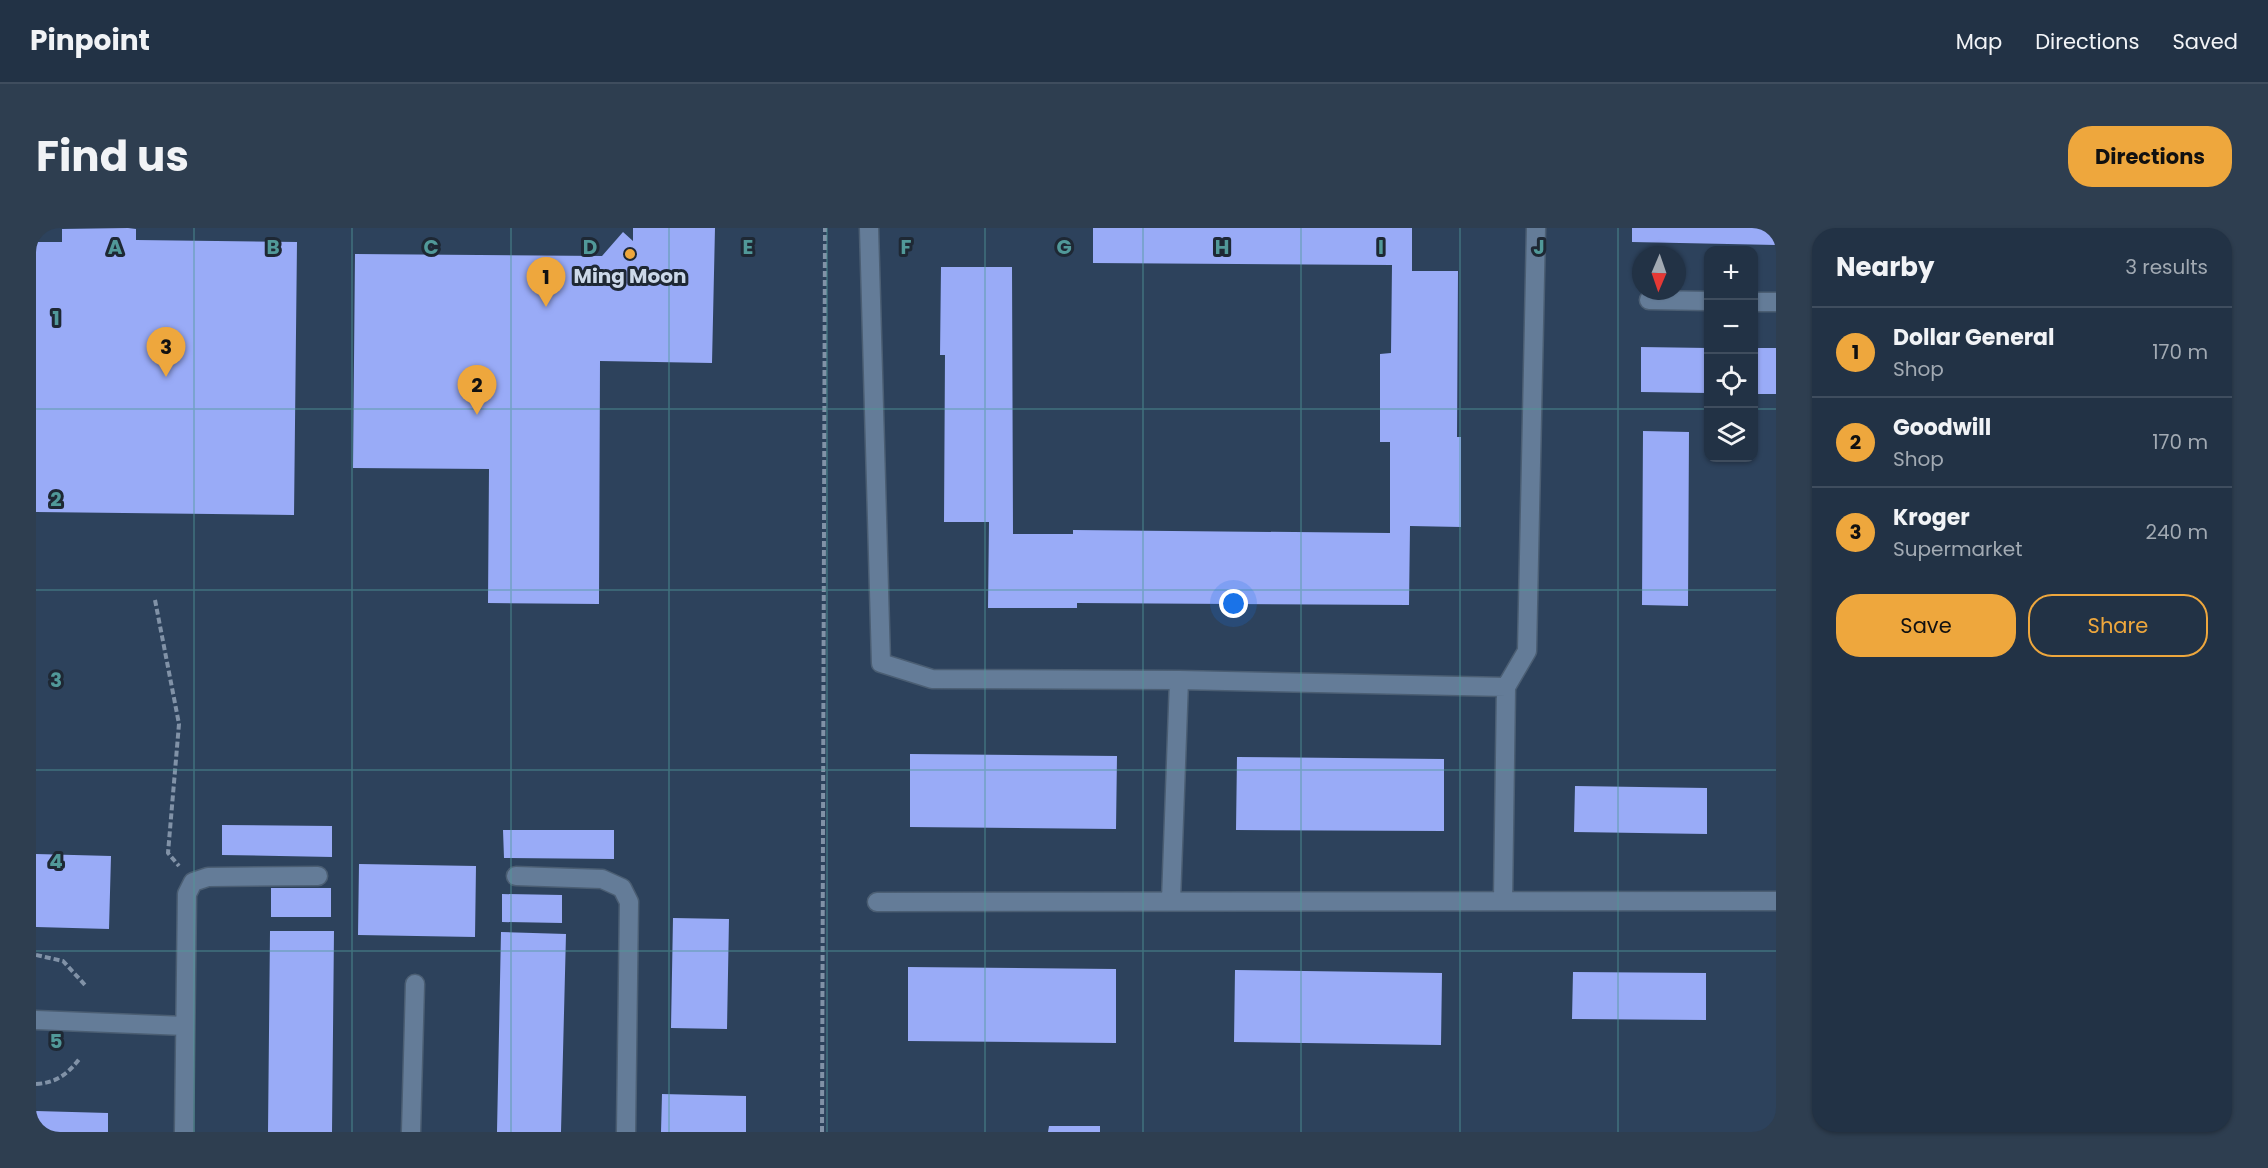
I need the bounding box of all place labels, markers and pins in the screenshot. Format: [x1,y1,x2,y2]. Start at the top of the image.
marker: Ming Moon [623,247,637,261]
pin: 1 [526,257,566,307]
place label: Ming Moon [574,262,686,290]
pin: 3 [146,328,186,377]
pin: 2 [458,366,496,415]

